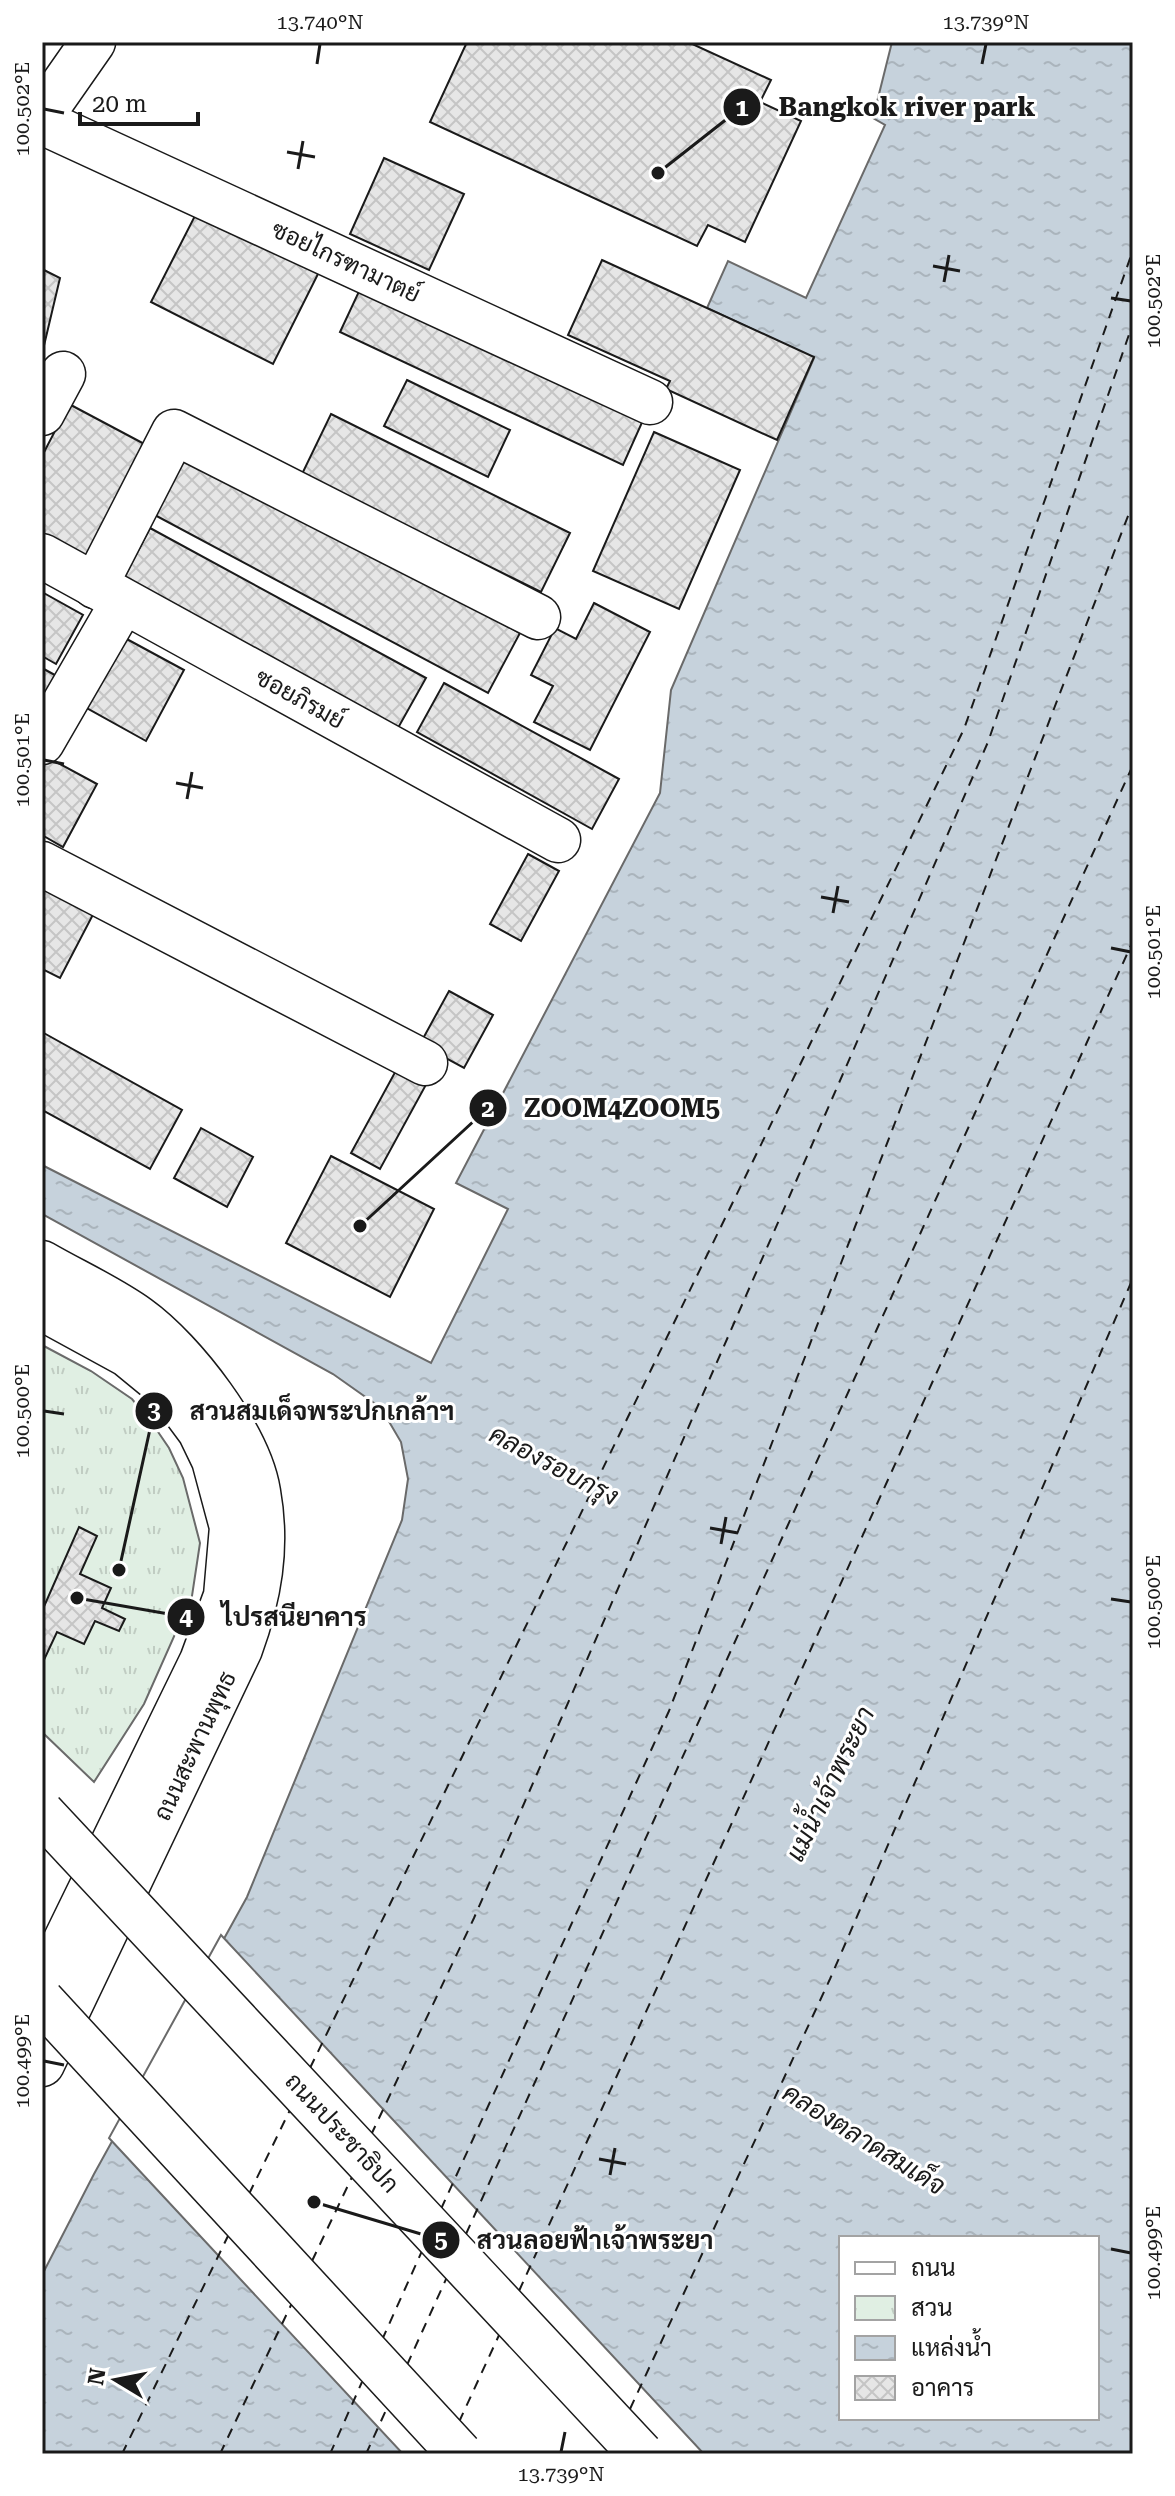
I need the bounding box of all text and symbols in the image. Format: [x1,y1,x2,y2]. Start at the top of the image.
text: 13.740°N [277,10,363,34]
text: 13.739°N [943,10,1029,34]
text: 100.502°E [10,62,34,156]
scale bar [80,76,198,126]
callout: Bangkok river park [722,82,1051,132]
text: 20 m [92,90,147,118]
text: Bangkok river park [779,92,1035,122]
text: 1 [735,94,749,122]
street label: ซอยไกรฑามาตย์ [267,214,426,309]
text: 100.502°E [1141,254,1165,348]
street label: ซอยภิรมย์ [251,661,350,735]
text: 100.501°E [10,713,34,807]
text: 100.501°E [1141,905,1165,999]
callout: ZOOM4ZOOM5 [468,1083,736,1133]
text: ZOOM4ZOOM5 [524,1093,720,1123]
text: 2 [481,1095,495,1123]
text: 100.500°E [10,1364,34,1458]
callout: สวนสมเด็จพระปกเกล้าฯ [134,1386,471,1436]
text: สวนสมเด็จพระปกเกล้าฯ [190,1393,454,1426]
text: 3 [147,1397,161,1425]
water label: คลองรอบกรุง [483,1418,624,1514]
text: 100.500°E [1141,1555,1165,1649]
callout: ไปรสนียาคาร [166,1592,383,1642]
text: ไปรสนียาคาร [219,1600,367,1632]
text: 4 [179,1603,193,1631]
street label: ถนนสะพานพุทธ [148,1667,244,1826]
water label: แม่น้ำเจ้าพระยา [774,1699,880,1866]
text: 100.499°E [10,2014,34,2108]
street label: ถนนประชาธิปก [279,2067,405,2199]
water label: คลองตลาดสมเด็จ [777,2075,952,2201]
text: 100.499°E [1141,2206,1165,2300]
callout: สวนลอยฟ้าเจ้าพระยา [421,2215,730,2265]
text: สวนลอยฟ้าเจ้าพระยา [477,2223,713,2255]
text: 5 [434,2226,448,2254]
legend [839,2236,1099,2420]
text: ถนน [911,2254,956,2282]
text: สวน [911,2294,953,2322]
text: แหล่งน้ำ [911,2328,992,2362]
north arrow [76,2340,156,2420]
text: N [83,2366,111,2387]
text: อาคาร [911,2374,974,2402]
text: 13.739°N [518,2462,604,2486]

